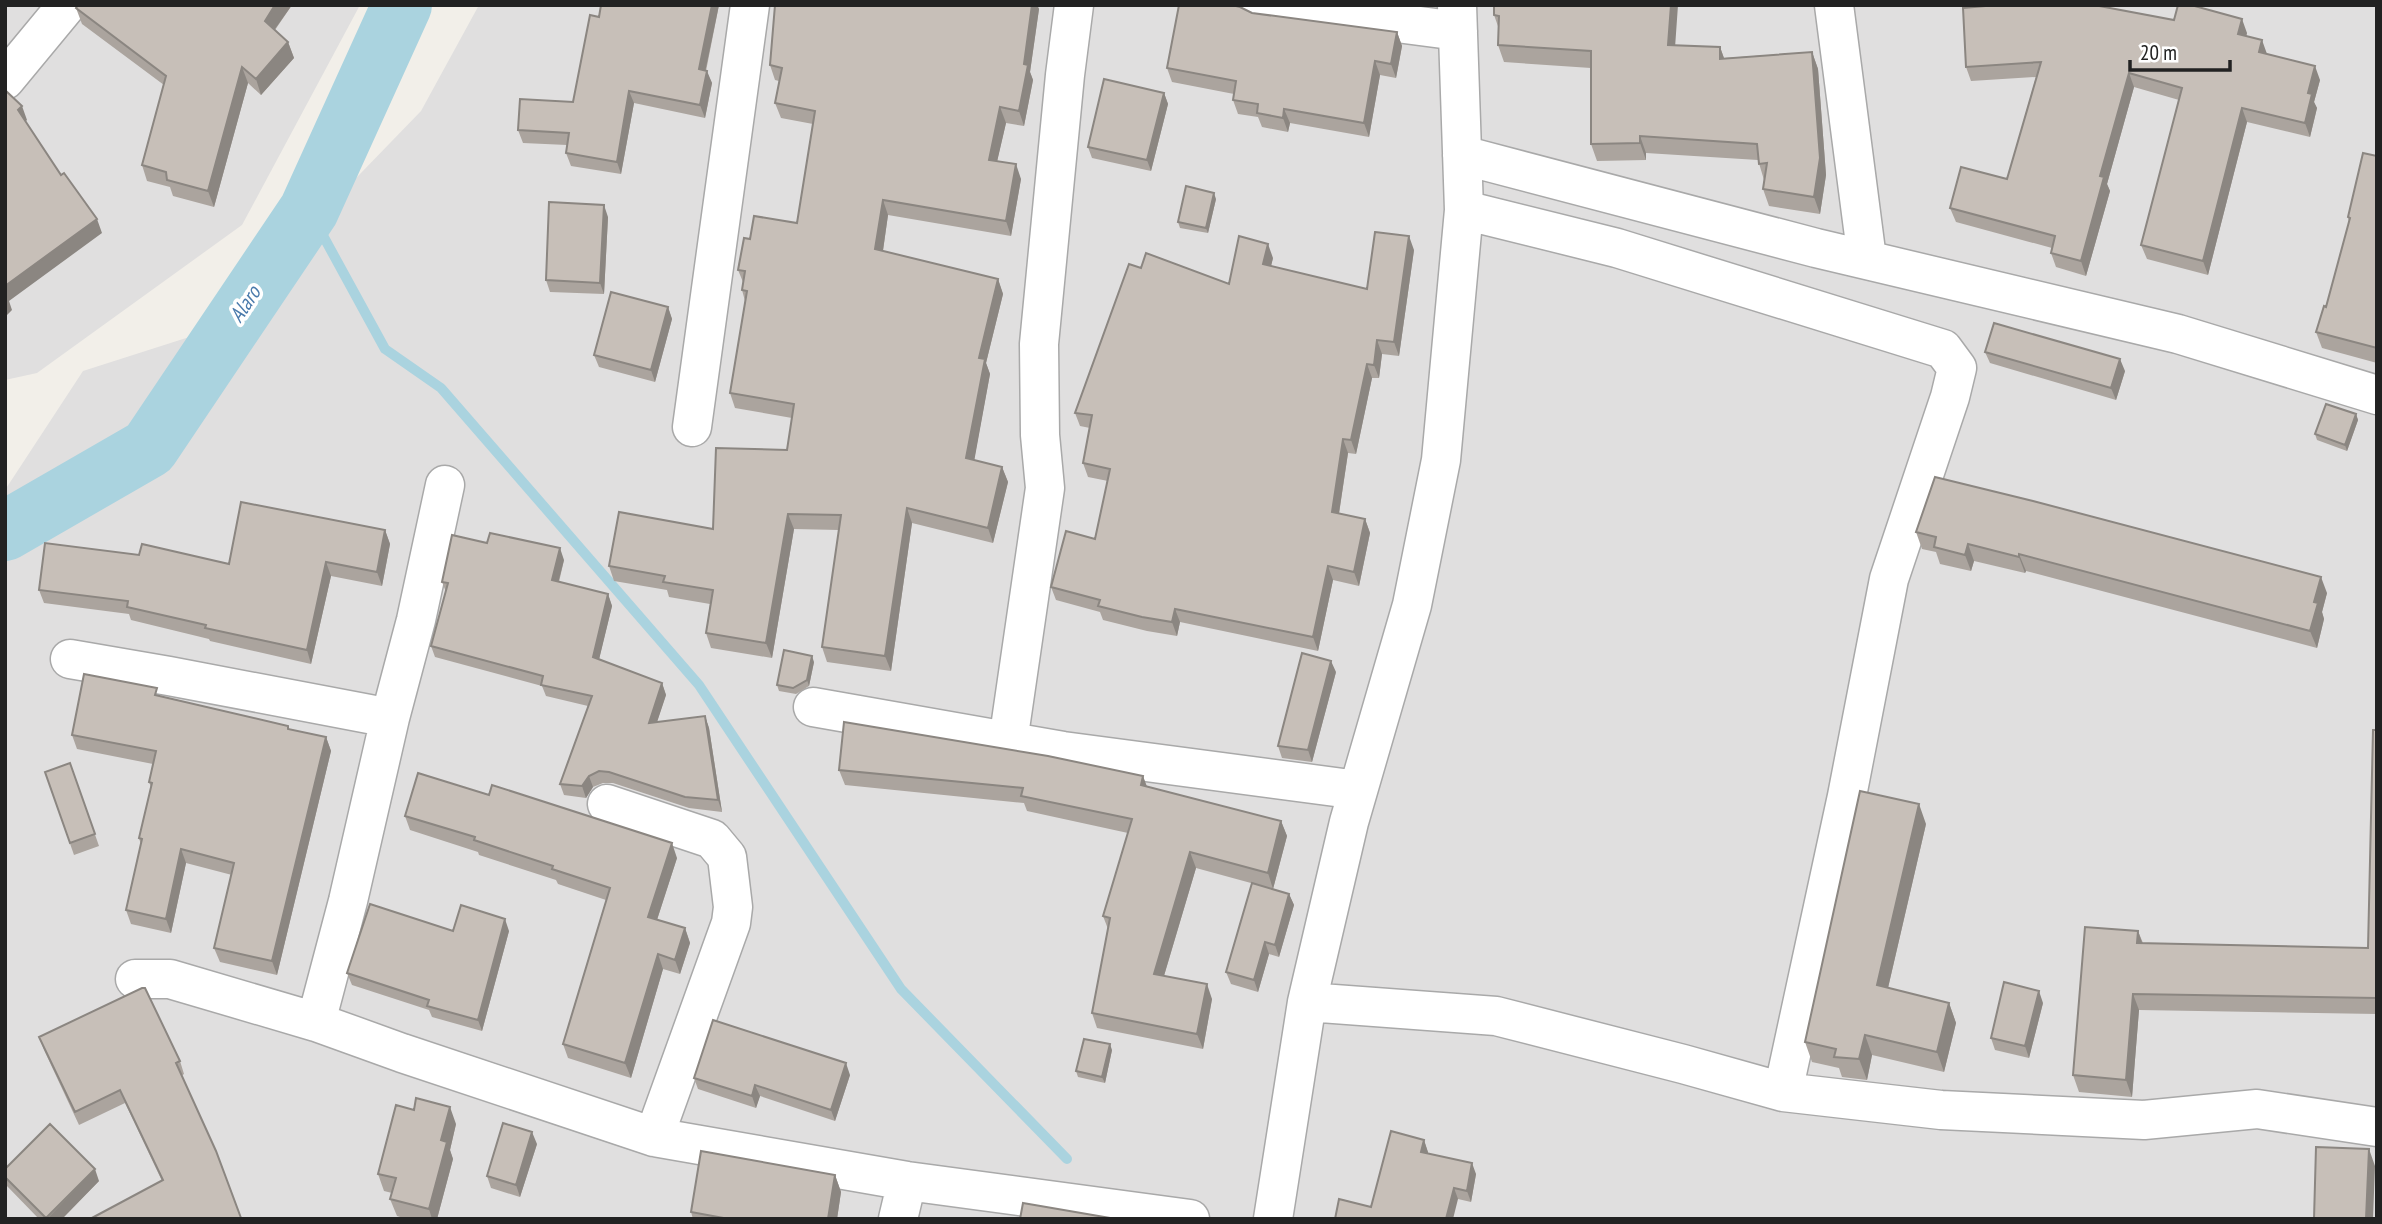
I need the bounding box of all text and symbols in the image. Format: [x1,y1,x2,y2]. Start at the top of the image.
scale bar [2130,28,2230,72]
text: 20 m [2140,39,2177,66]
water label: Alaro [223,279,267,327]

